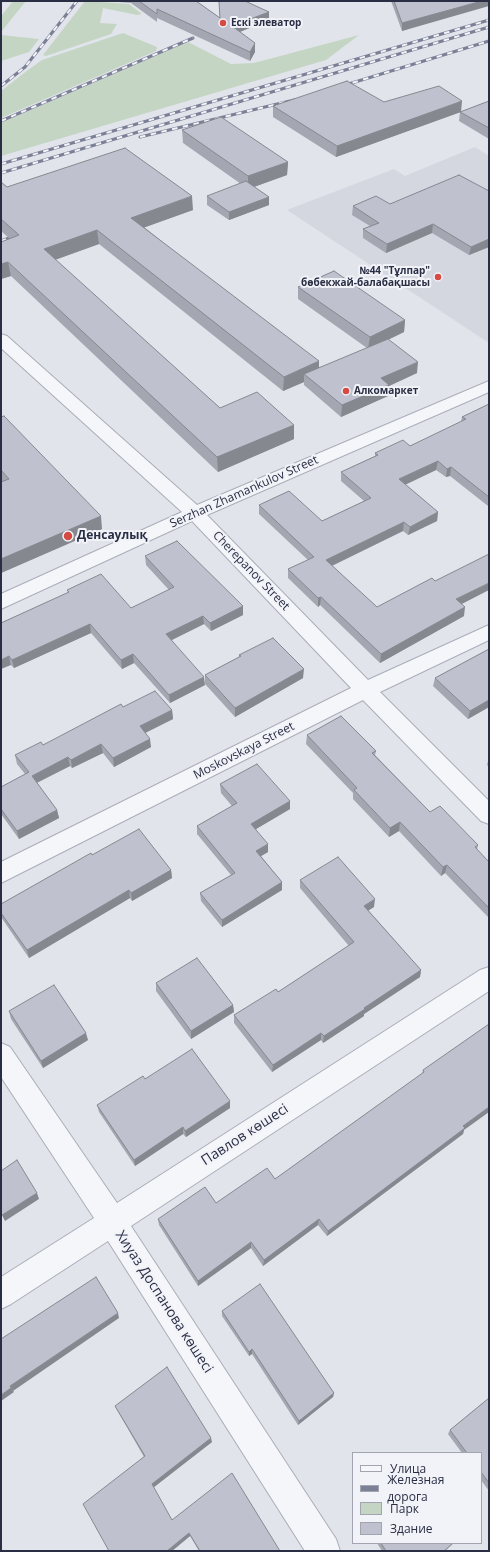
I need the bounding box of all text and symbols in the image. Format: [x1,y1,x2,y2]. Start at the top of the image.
place label: Ескі элеватор [231,17,301,29]
marker: Ескі элеватор [218,18,228,28]
place label: №44 "Тұлпар" бөбекжай-балабақшасы [301,265,430,288]
marker: №44 "Тұлпар" бөбекжай-балабақшасы [433,272,443,282]
place label: Алкомаркет [354,385,418,397]
marker: Алкомаркет [341,386,351,396]
street label: Serzhan Zhamankulov Street [168,453,320,531]
street label: Cherepanov Street [210,528,292,614]
place label: Денсаулық [77,529,147,543]
marker: Денсаулық [62,530,74,542]
street label: Moskovskaya Street [191,719,297,783]
street label: Павлов көшесі [198,1101,292,1169]
street label: Хиуаз Доспанова көшесі [112,1228,216,1376]
legend [352,1452,482,1544]
text: Улица [390,1460,426,1477]
text: Железная дорога [387,1471,444,1505]
text: Парк [390,1500,419,1517]
text: Здание [390,1520,433,1537]

